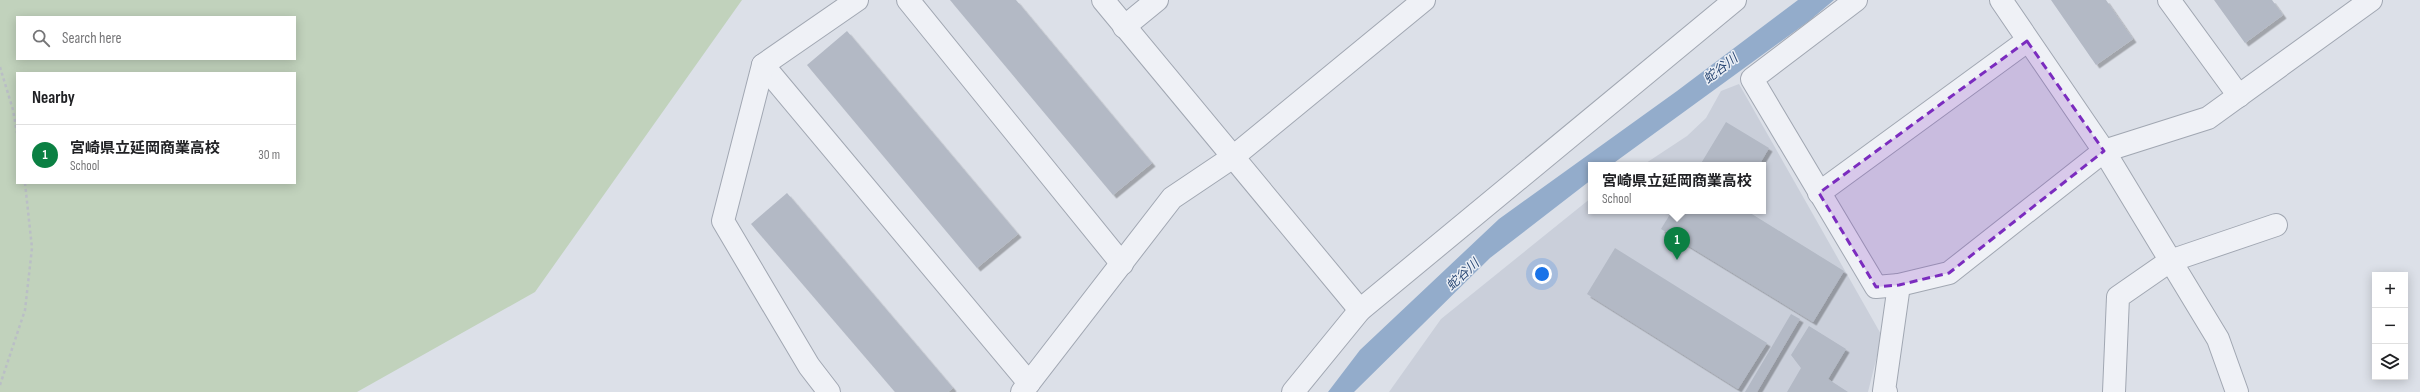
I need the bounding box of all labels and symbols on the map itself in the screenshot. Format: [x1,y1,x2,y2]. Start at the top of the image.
water label: 蛇谷川 [1700,49,1742,87]
pin: 1 [1664,227,1690,260]
water label: 蛇谷川 [1443,254,1484,294]
your location [1532,264,1552,284]

